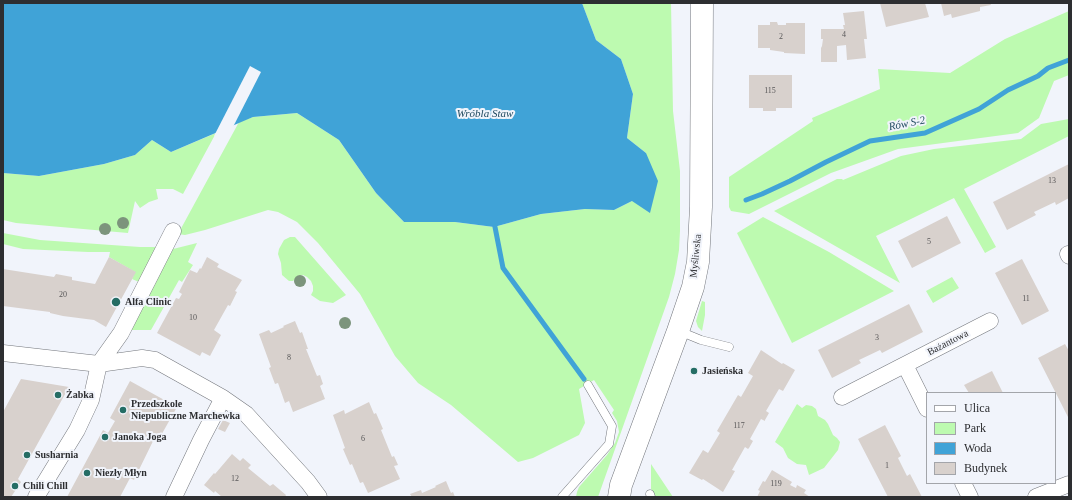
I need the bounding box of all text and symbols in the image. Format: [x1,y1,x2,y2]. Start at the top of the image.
house number: 4 [842,30,846,40]
house number: 2 [779,32,783,42]
house number: 115 [764,86,776,96]
water label: Wróbla Staw [457,107,513,121]
water label: Rów S-2 [888,114,926,134]
house number: 13 [1048,176,1056,186]
street label: Myśliwska [688,234,704,278]
house number: 5 [927,237,931,247]
house number: 20 [59,290,67,300]
house number: 11 [1022,294,1030,304]
marker: Alfa Clinic [110,296,122,308]
place label: Alfa Clinic [125,296,171,308]
house number: 10 [189,313,197,323]
street label: Bażantowa [925,328,971,358]
house number: 3 [875,333,879,343]
house number: 8 [287,353,291,363]
place label: Jasieńska [702,365,743,377]
marker: Jasieńska [689,366,699,376]
place label: Żabka [66,389,94,401]
marker: Żabka [53,390,63,400]
legend [926,392,1056,484]
place label: Przedszkole Niepubliczne Marchewka [131,398,240,422]
text: Ulica [964,401,990,415]
marker: Przedszkole Niepubliczne Marchewka [118,405,128,415]
house number: 117 [733,421,745,431]
text: Park [964,421,986,435]
place label: Janoka Joga [113,431,167,443]
marker: Janoka Joga [100,432,110,442]
house number: 6 [361,434,365,444]
text: Woda [964,441,992,455]
place label: Susharnia [35,449,78,461]
marker: Susharnia [22,450,32,460]
house number: 1 [885,461,889,471]
text: Budynek [964,461,1007,475]
place label: Niezły Młyn [95,467,147,479]
marker: Niezły Młyn [82,468,92,478]
house number: 12 [231,474,239,484]
house number: 119 [770,479,782,489]
place label: Chili Chill [23,480,68,492]
marker: Chili Chill [10,481,20,491]

